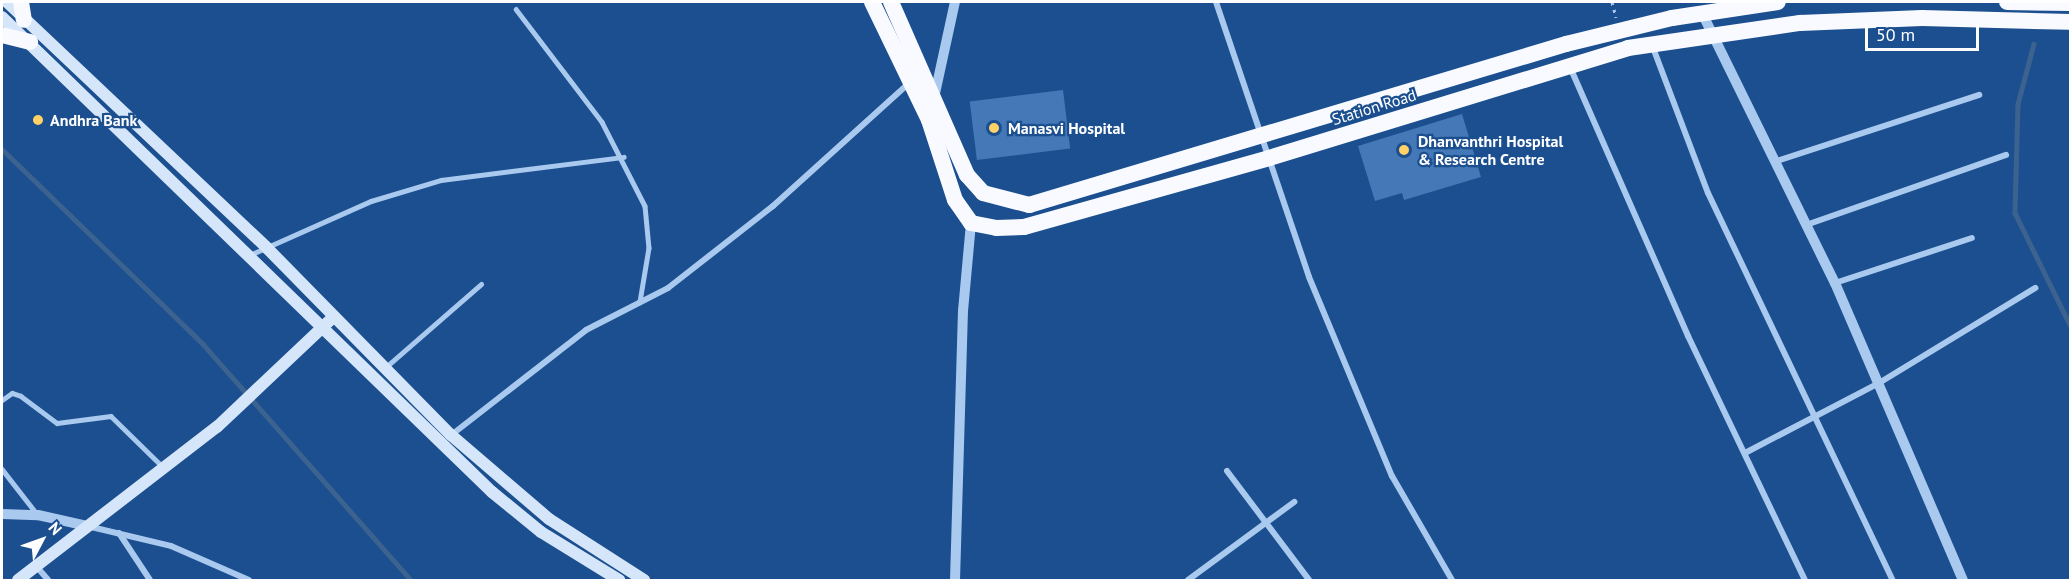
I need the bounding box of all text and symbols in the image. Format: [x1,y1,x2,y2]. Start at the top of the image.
scale bar [1868,12,1982,50]
text: 50 m [1876,23,1915,46]
street label: Station Road [1330,85,1418,129]
place label: Andhra Bank [50,110,137,130]
marker: Andhra Bank [31,113,45,127]
place label: Manasvi Hospital [1008,118,1125,138]
marker: Manasvi Hospital [985,119,1003,137]
place label: Dhanvanthri Hospital & Research Centre [1418,131,1563,169]
marker: Dhanvanthri Hospital & Research Centre [1395,141,1413,159]
north arrow [12,510,72,570]
text: N [45,518,67,539]

